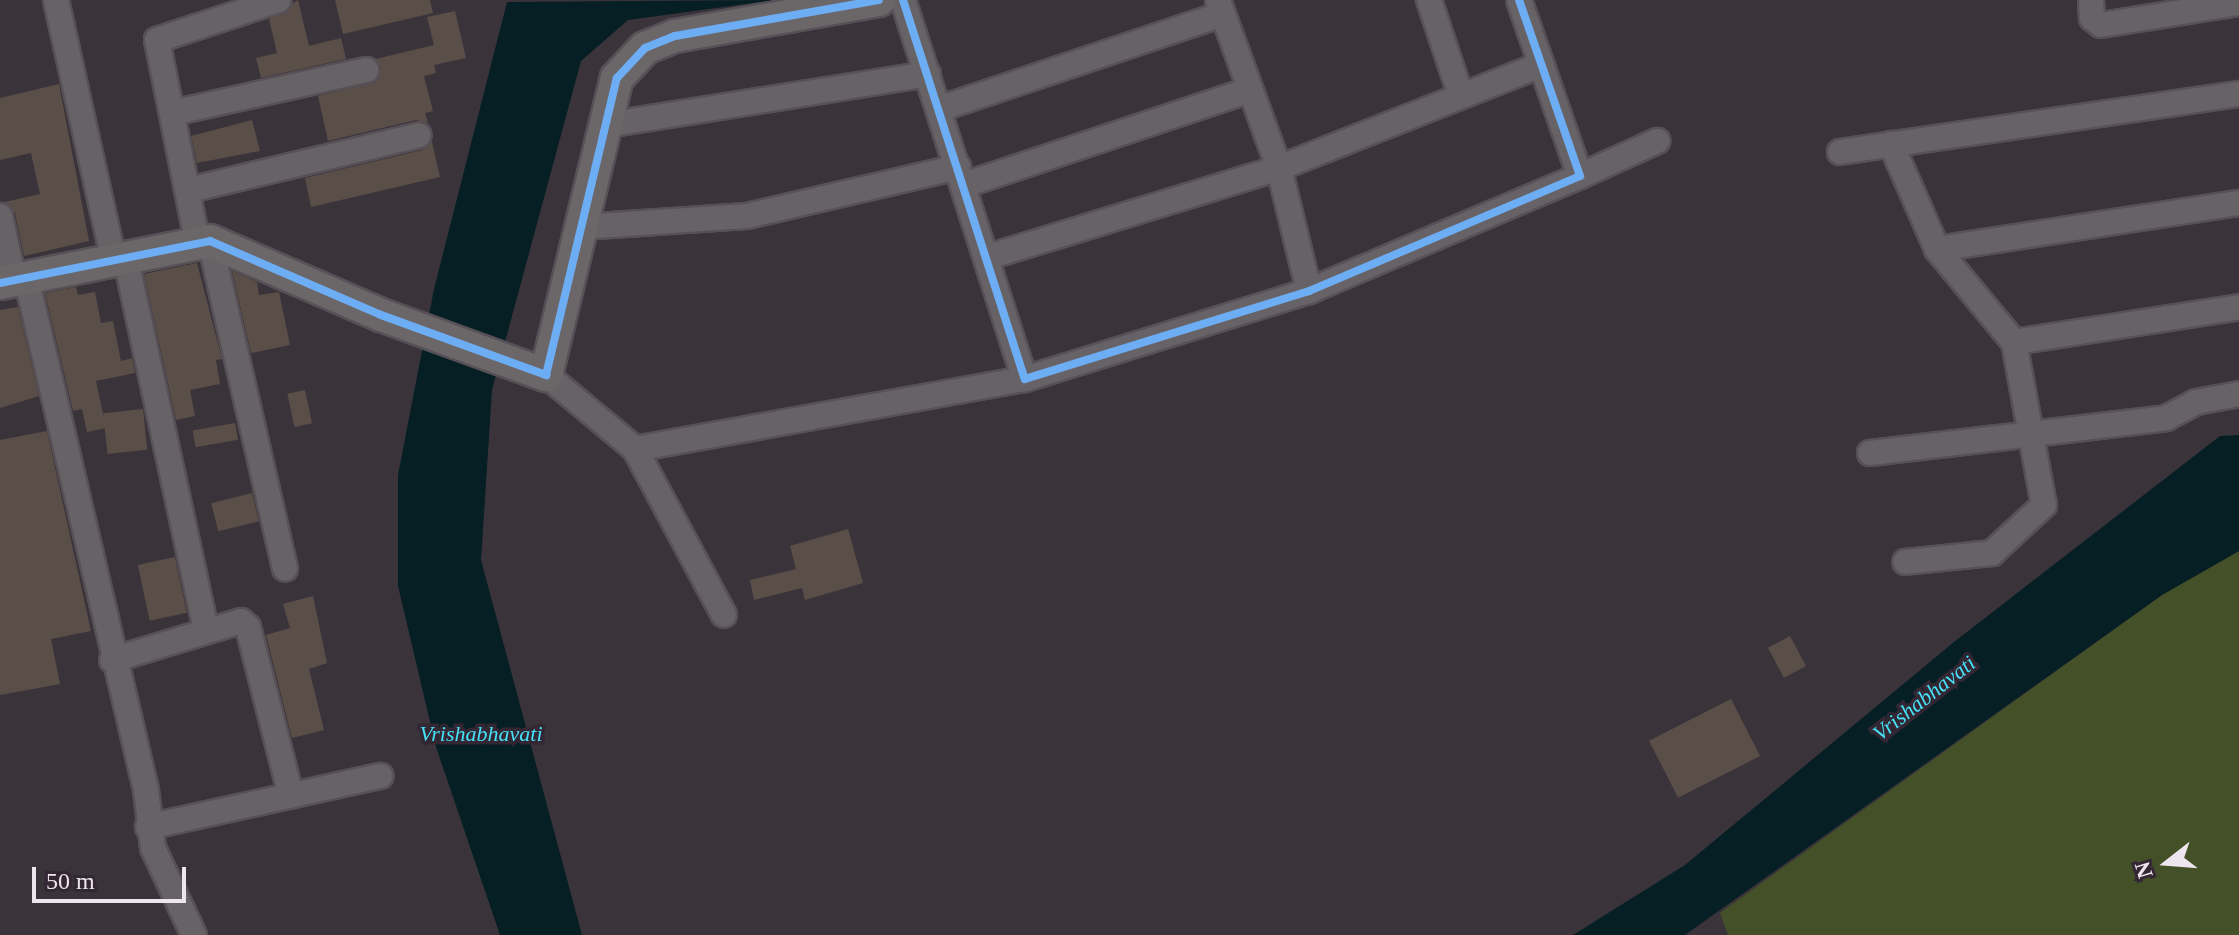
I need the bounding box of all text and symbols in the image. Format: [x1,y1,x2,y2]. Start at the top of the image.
water label: Vrishabhavati [1867,650,1981,746]
water label: Vrishabhavati [419,721,543,747]
north arrow [2127,823,2207,903]
scale bar [36,851,190,901]
text: N [2129,859,2158,881]
text: 50 m [46,868,95,894]

